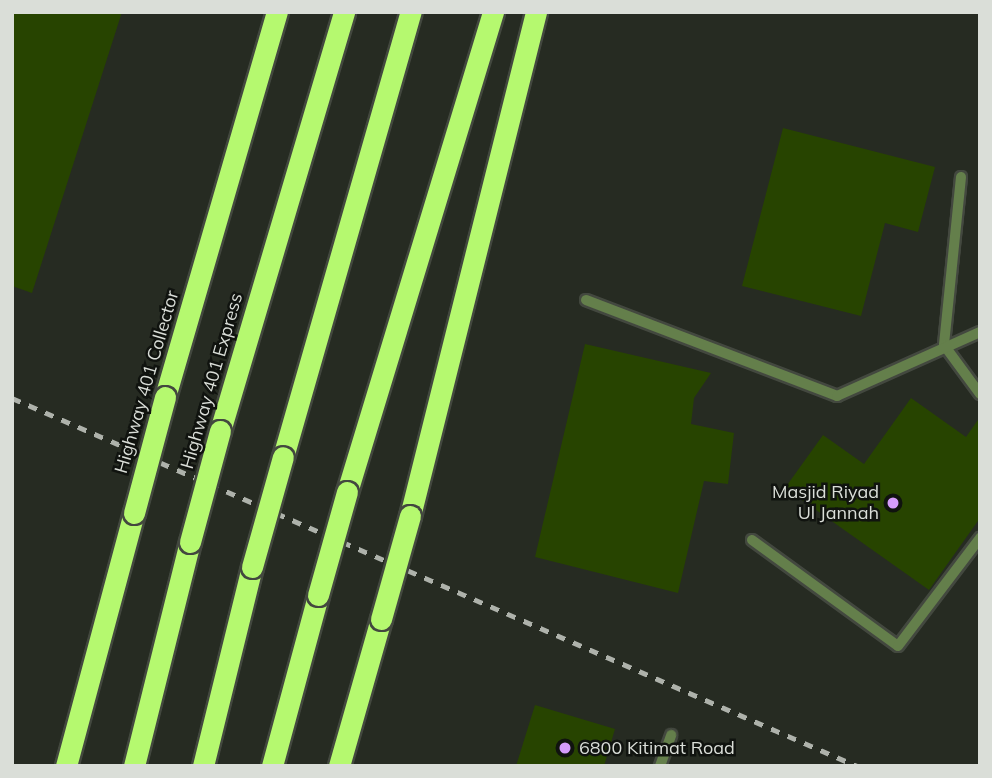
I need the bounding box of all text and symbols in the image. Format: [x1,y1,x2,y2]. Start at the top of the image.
street label: Highway 401 Collector [111,288,183,476]
street label: Highway 401 Express [177,291,247,471]
place label: Masjid Riyad Ul Jannah [772,482,879,524]
marker: Masjid Riyad Ul Jannah [885,495,901,511]
place label: 6800 Kitimat Road [579,737,735,759]
marker: 6800 Kitimat Road [557,740,573,756]

